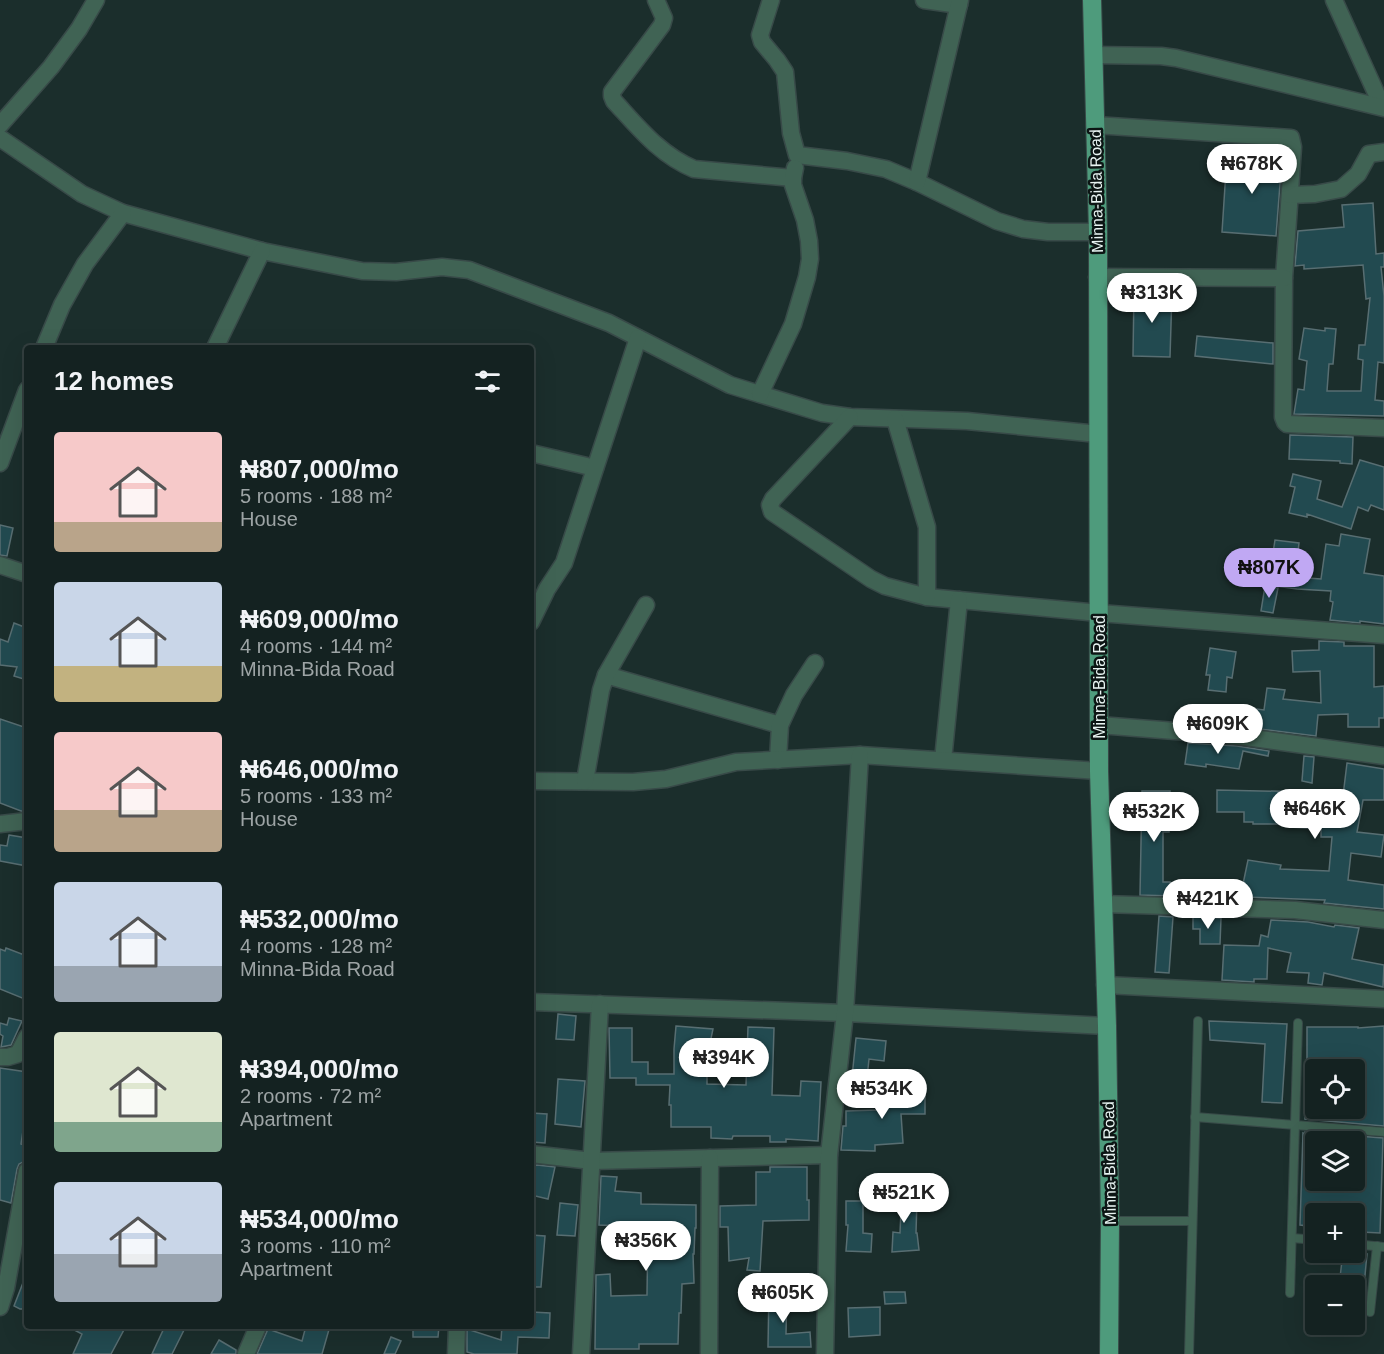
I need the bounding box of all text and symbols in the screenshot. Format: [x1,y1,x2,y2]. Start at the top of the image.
street label: Minna-Bida Road [1087,129,1106,253]
pin: ₦678K [1210,144,1294,195]
text: ₦678K [1221,152,1283,174]
pin: ₦313K [1110,273,1194,324]
text: ₦313K [1121,281,1183,303]
icon: filters [471,365,504,398]
text: 12 homes [54,366,174,396]
text: ₦807,000/mo [240,454,399,484]
icon: home [102,456,174,528]
text: 5 rooms · 188 m² [240,485,392,507]
text: House [240,508,298,530]
pin: ₦807K [1227,548,1311,599]
text: ₦807K [1238,556,1300,578]
text: ₦609,000/mo [240,604,399,634]
icon: home [102,606,174,678]
street label: Minna-Bida Road [1091,615,1108,739]
text: 4 rooms · 144 m² [240,635,392,657]
text: Minna-Bida Road [240,658,395,680]
pin: ₦609K [1176,704,1260,755]
text: ₦609K [1187,712,1249,734]
text: ₦646,000/mo [240,754,399,784]
icon: home [102,756,174,828]
text: 5 rooms · 133 m² [240,785,392,807]
pin: ₦646K [1273,789,1357,840]
pin: ₦532K [1112,792,1196,843]
text: ₦646K [1284,797,1346,819]
text: ₦532K [1123,800,1185,822]
text: House [240,808,298,830]
pin: ₦421K [1166,879,1250,930]
text: ₦421K [1177,887,1239,909]
text: ₦532,000/mo [240,904,399,934]
icon: home [102,906,174,978]
text: 4 rooms · 128 m² [240,935,392,957]
text: Minna-Bida Road [240,958,395,980]
pin: ₦394K [682,1038,766,1089]
text: ₦394K [693,1046,755,1068]
text: ₦394,000/mo [240,1054,399,1084]
icon: home [102,1056,174,1128]
map controls [1305,1059,1365,1335]
button: locate [1305,1059,1365,1119]
pin: ₦534K [840,1069,924,1120]
text: ₦534K [851,1077,913,1099]
text: 2 rooms · 72 m² [240,1085,381,1107]
street label: Minna-Bida Road [1100,1101,1119,1225]
text: Apartment [240,1108,332,1130]
button: layers [1305,1131,1365,1191]
pin: ₦521K [862,1173,946,1224]
text: ₦521K [873,1181,935,1203]
button: + [1305,1203,1365,1263]
text: ₦534,000/mo [240,1204,399,1234]
icon: home [102,1206,174,1278]
pin: ₦356K [604,1221,688,1272]
text: ₦356K [615,1229,677,1251]
text: 3 rooms · 110 m² [240,1235,391,1257]
text: Apartment [240,1258,332,1280]
pin: ₦605K [741,1273,825,1324]
button: − [1305,1275,1365,1335]
text: ₦605K [752,1281,814,1303]

